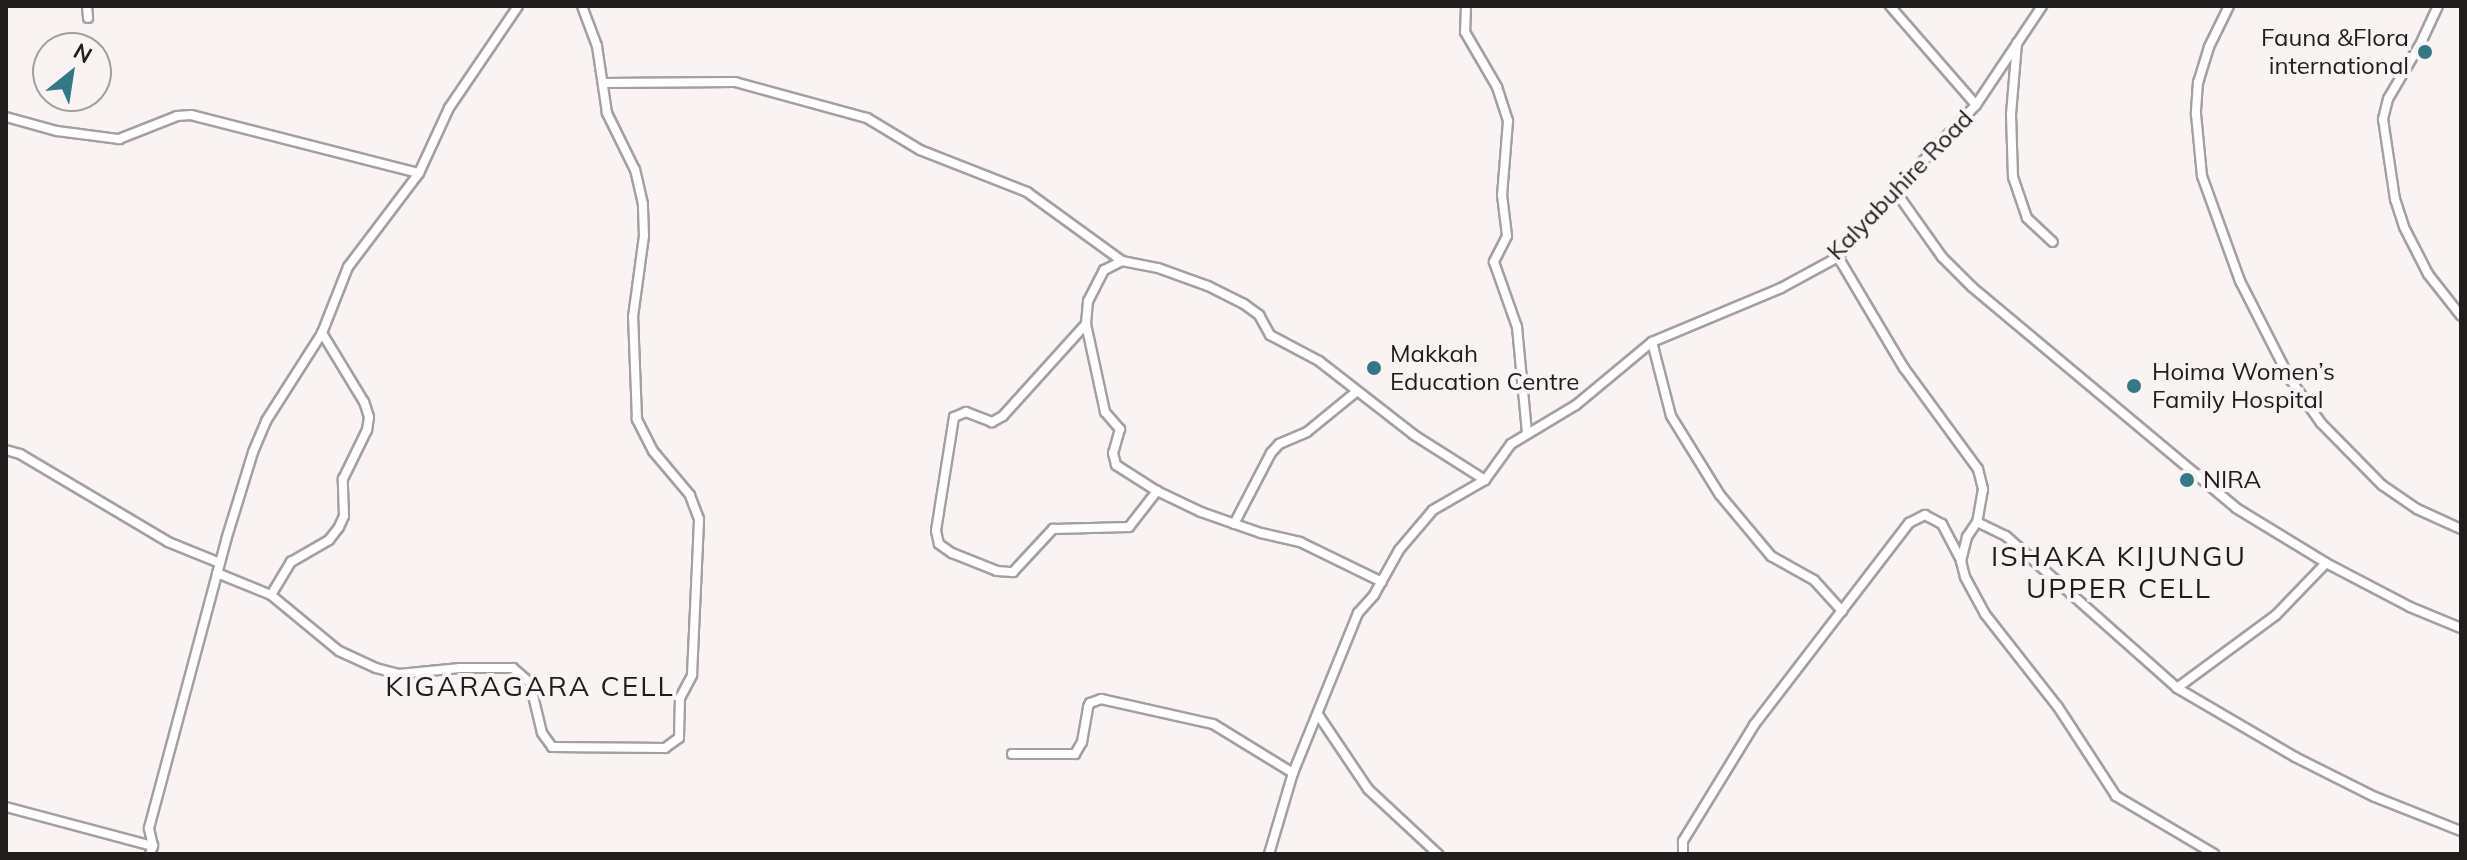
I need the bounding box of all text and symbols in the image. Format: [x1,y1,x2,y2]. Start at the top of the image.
place label: Fauna &Flora international [2261,24,2409,80]
north arrow [32,32,112,112]
text: N [69,37,97,69]
marker: Fauna &Flora international [2416,43,2434,61]
street label: Kalyabuhire Road [1821,104,1979,266]
place label: Makkah Education Centre [1390,340,1579,396]
place label: Hoima Women’s Family Hospital [2152,358,2335,414]
marker: Makkah Education Centre [1365,359,1383,377]
marker: Hoima Women’s Family Hospital [2123,375,2145,397]
place label: NIRA [2203,466,2261,494]
marker: NIRA [2178,471,2196,489]
district label: ISHAKA KIJUNGU UPPER CELL [1991,539,2247,605]
district label: KIGARAGARA CELL [385,669,675,703]

